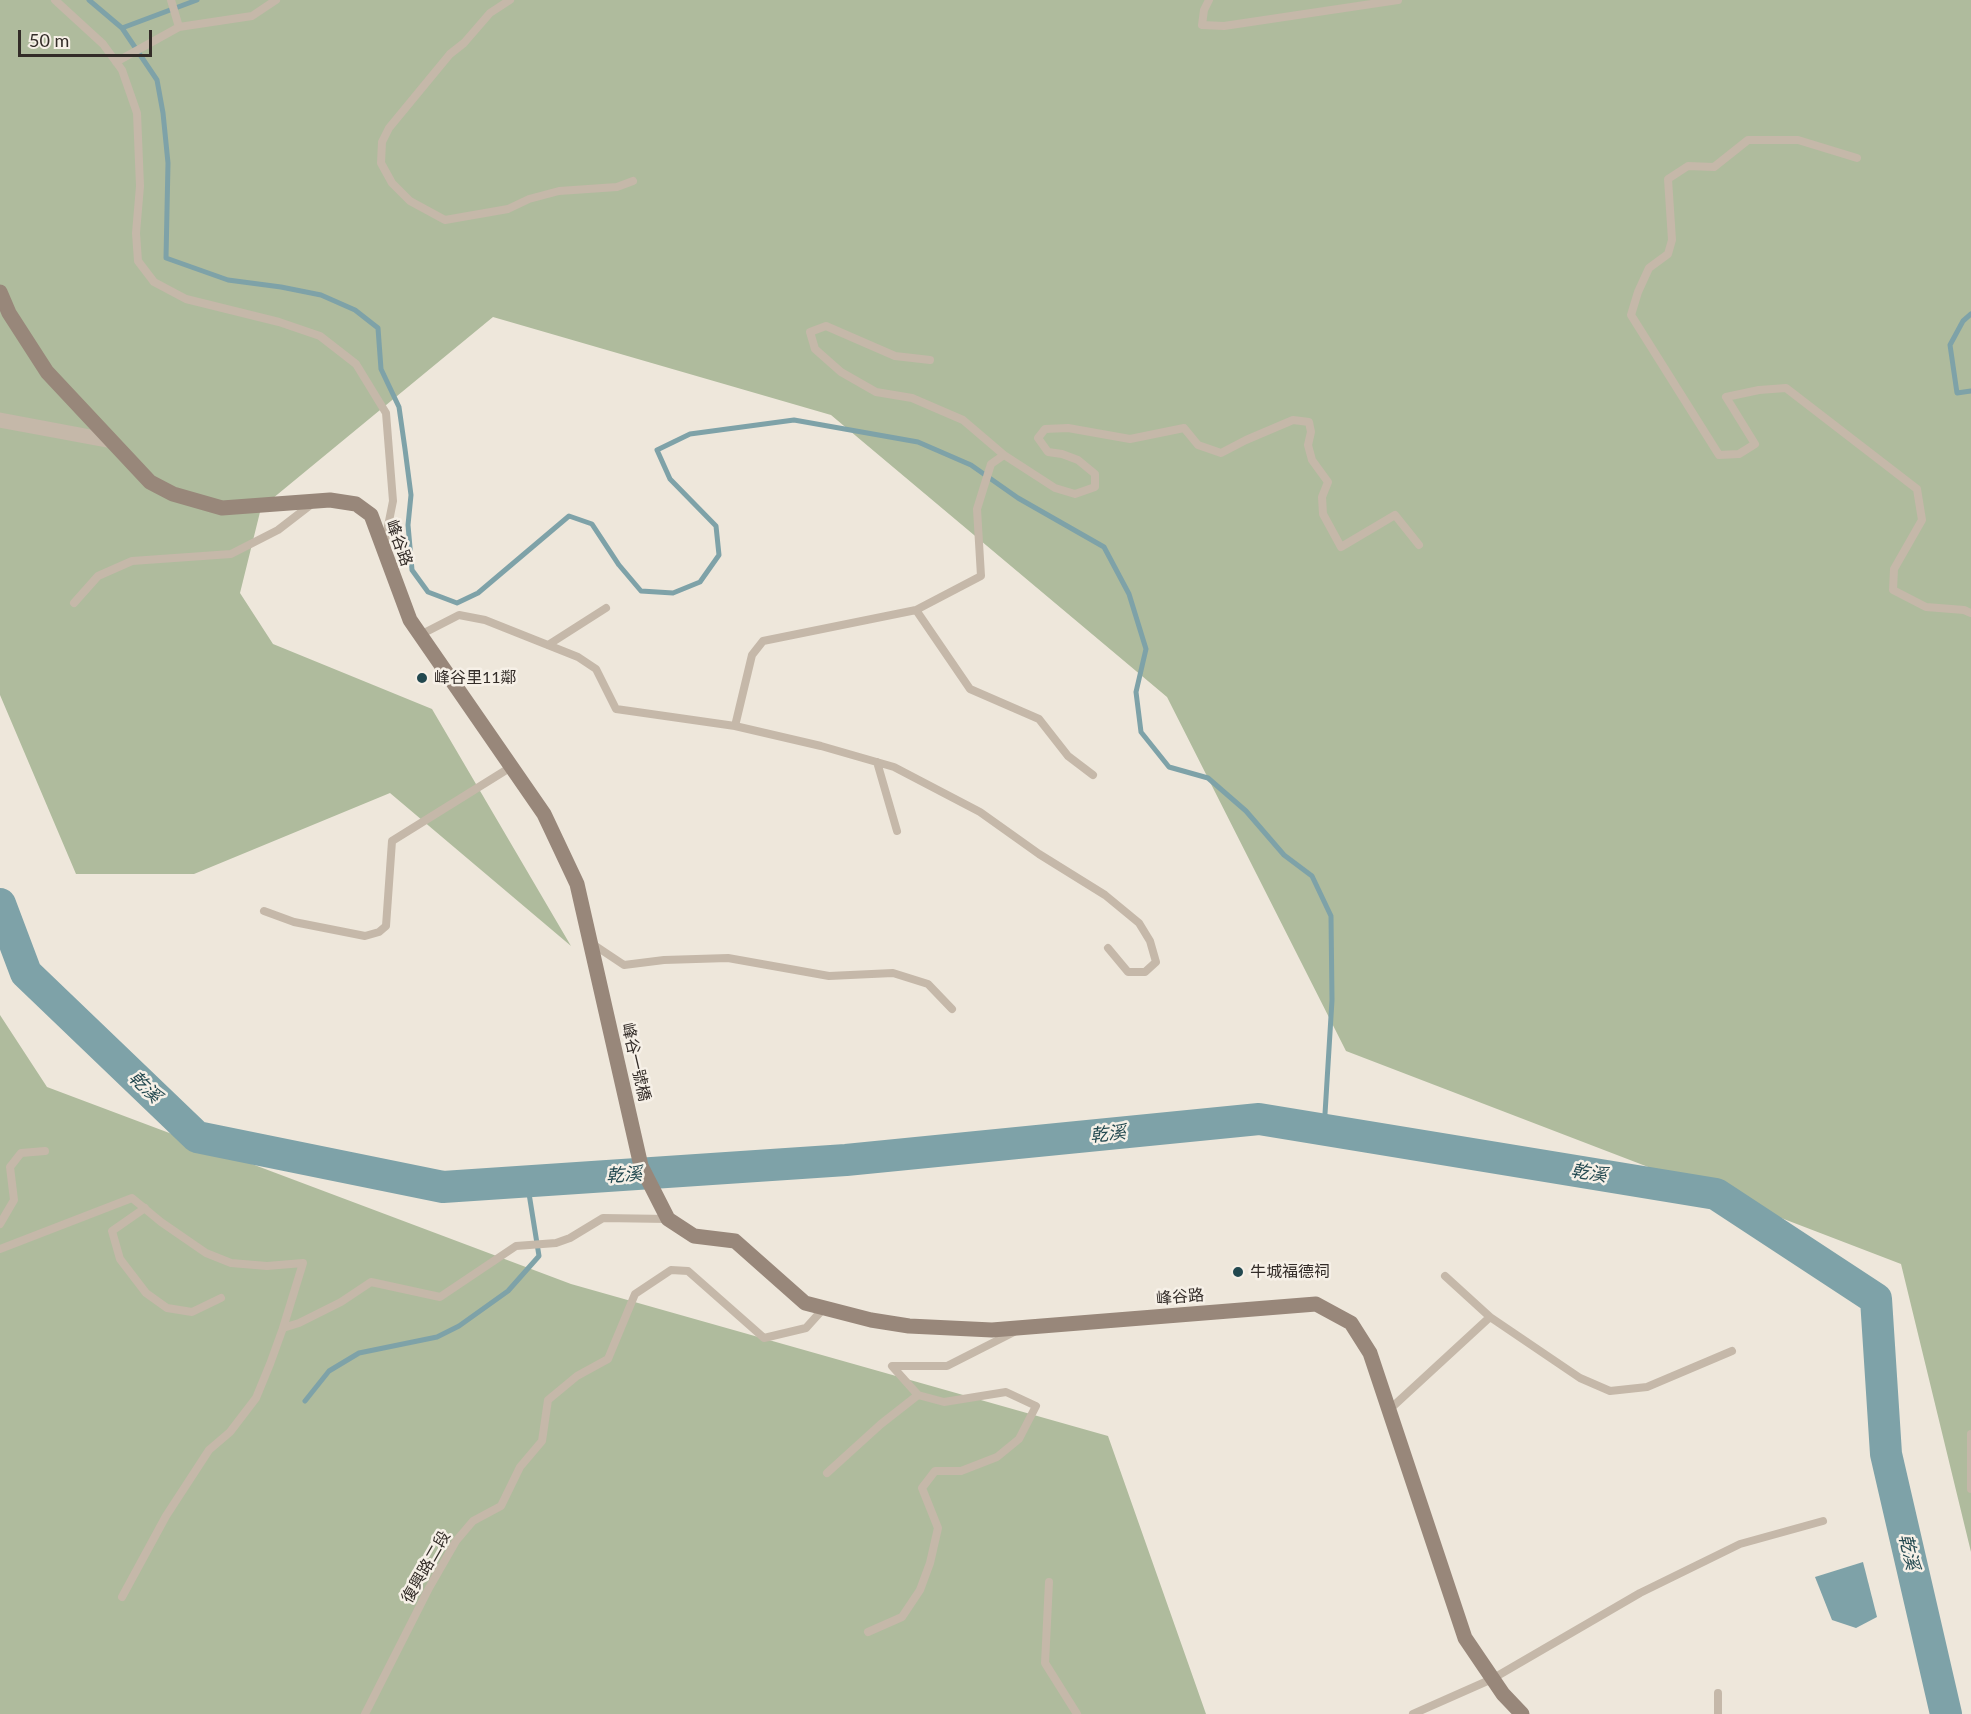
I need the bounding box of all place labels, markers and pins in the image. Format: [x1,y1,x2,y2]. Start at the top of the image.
place label: 峰谷里11鄰 [434,668,517,688]
marker: 峰谷里11鄰 [415,671,429,685]
place label: 牛城福德祠 [1250,1262,1330,1282]
marker: 牛城福德祠 [1231,1265,1245,1279]

